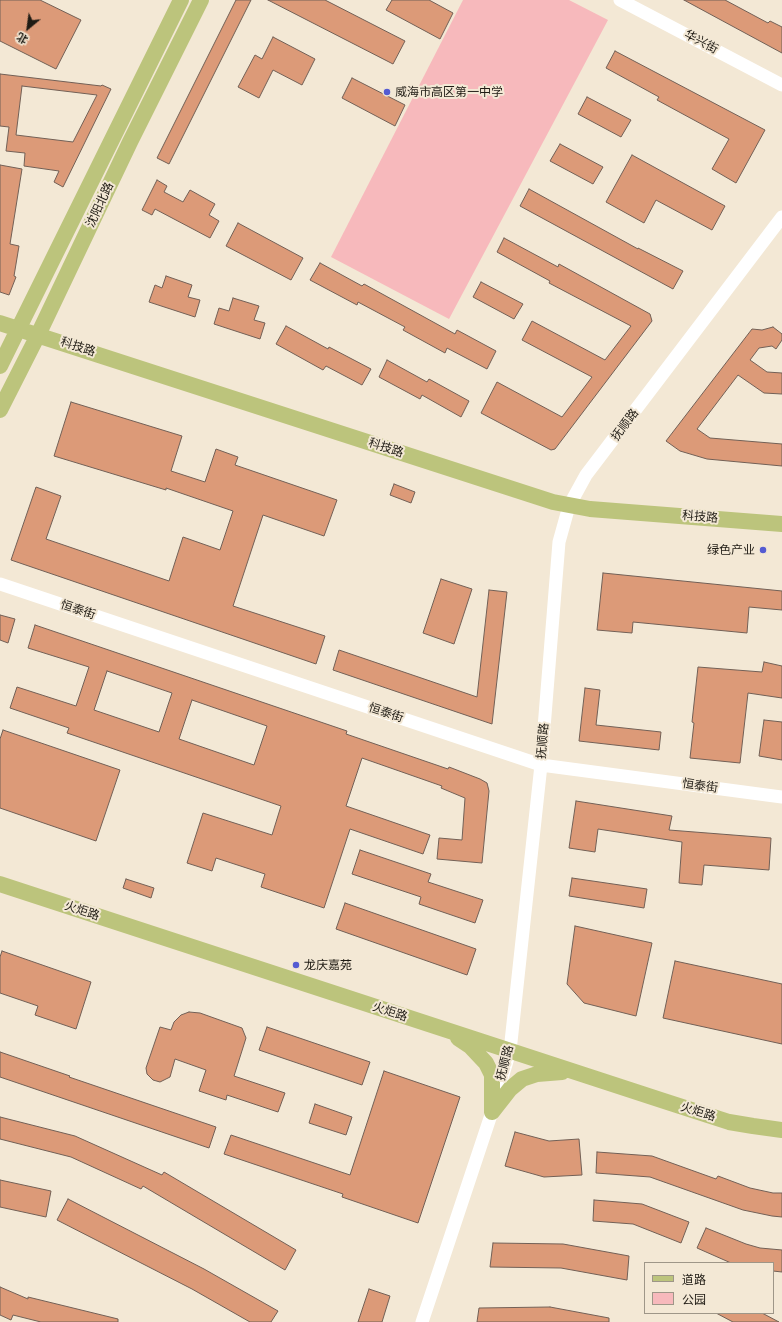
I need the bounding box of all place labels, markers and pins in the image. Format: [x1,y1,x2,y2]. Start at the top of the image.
place label: 威海市高区第一中学 [395,85,503,99]
marker: 威海市高区第一中学 [382,87,392,97]
place label: 绿色产业 [707,543,755,557]
marker: 绿色产业 [758,545,768,555]
place label: 龙庆嘉苑 [304,958,352,972]
marker: 龙庆嘉苑 [291,960,301,970]

